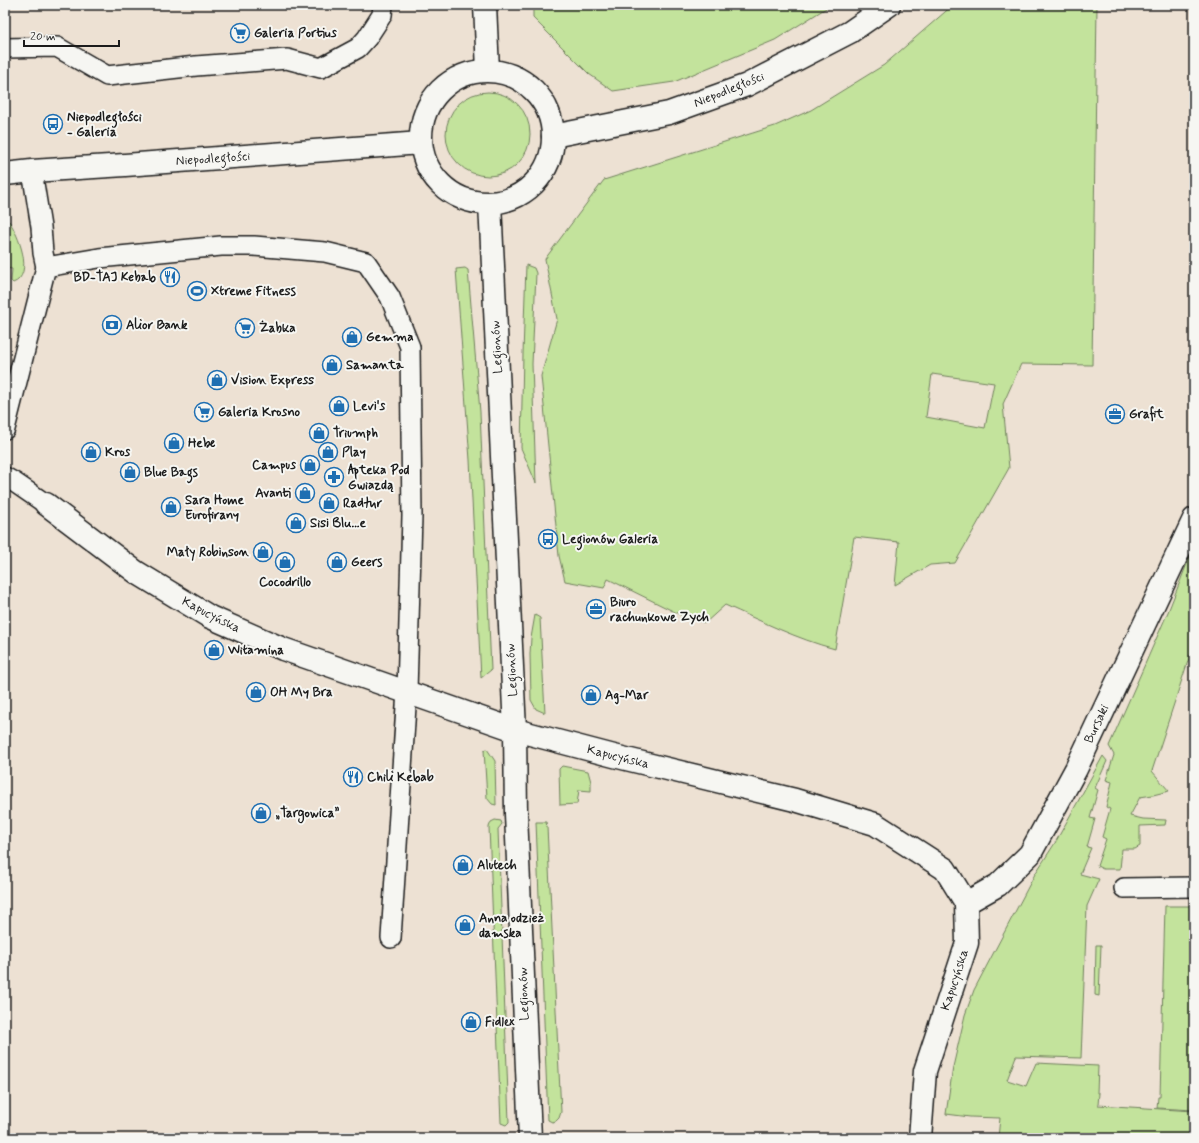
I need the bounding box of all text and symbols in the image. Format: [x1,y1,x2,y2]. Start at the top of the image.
scale bar [24,22,119,48]
supermarket icon: Galeria Portius [229,22,251,44]
place label: Galeria Portius [254,25,337,42]
text: 20 m [30,29,56,45]
street label: Niepodległości [691,68,768,114]
place label: Niepodległości - Galeria [67,109,142,141]
bus stop icon: Niepodległości - Galeria [42,113,64,135]
street label: Niepodległości [175,148,251,172]
restaurant icon: BD-TAJ Kebab [159,266,181,288]
place label: BD-TAJ Kebab [73,269,156,286]
sports icon: Xtreme Fitness [186,280,208,302]
place label: Xtreme Fitness [211,283,296,300]
bank icon: Alior Bank [101,314,123,336]
place label: Alior Bank [126,317,188,334]
supermarket icon: Żabka [234,317,256,339]
place label: Żabka [259,320,296,337]
street label: Legionów [487,320,509,374]
shop icon: Gemma [341,326,363,348]
place label: Gemma [366,329,414,346]
shop icon: Samanta [321,354,343,376]
place label: Samanta [346,357,405,374]
shop icon: Vision Express [206,369,228,391]
place label: Vision Express [231,372,314,389]
shop icon: Levi's [328,395,350,417]
place label: Levi's [353,398,386,415]
supermarket icon: Galeria Krosno [193,401,215,423]
office icon: Grafit [1104,403,1126,425]
place label: Galeria Krosno [218,404,300,421]
place label: Grafit [1129,406,1164,423]
shop icon: Triumph [308,422,330,444]
place label: Triumph [333,425,378,442]
shop icon: Hebe [163,432,185,454]
place label: Hebe [188,435,216,452]
shop icon: Kros [80,441,102,463]
shop icon: Play [317,441,339,463]
place label: Kros [105,444,131,461]
place label: Play [342,444,366,461]
shop icon: Campus [299,454,321,476]
place label: Campus [252,457,296,474]
shop icon: Blue Bags [119,461,141,483]
place label: Apteka Pod Gwiazdą [348,462,409,494]
place label: Blue Bags [144,464,198,484]
pharmacy icon: Apteka Pod Gwiazdą [323,466,345,488]
shop icon: Avanti [294,482,316,504]
place label: Avanti [255,485,292,502]
place label: Sara Home Eurofirany [185,492,245,524]
shop icon: Radtur [318,492,340,514]
place label: Radtur [343,495,383,512]
shop icon: Sara Home Eurofirany [160,496,182,518]
shop icon: Sisi Blu...e [285,512,307,534]
place label: Sisi Blu...e [310,515,367,532]
bus stop icon: Legionów Galeria [537,528,559,550]
place label: Legionów Galeria [562,531,659,551]
shop icon: Mały Robinson [252,541,274,563]
place label: Mały Robinson [167,544,250,561]
shop icon: Cocodrillo [274,551,296,573]
shop icon: Geers [326,551,348,573]
place label: Geers [351,554,382,571]
place label: Cocodrillo [259,574,312,591]
street label: Kapucyńska [179,593,243,637]
place label: Biuro rachunkowe Zych [610,594,709,626]
office icon: Biuro rachunkowe Zych [585,598,607,620]
shop icon: Witamina [203,639,225,661]
place label: Witamina [227,642,284,659]
street label: Legionów [502,643,524,697]
shop icon: OH My Bra [245,681,267,703]
place label: OH My Bra [270,684,333,701]
shop icon: Ag-Mar [580,684,602,706]
place label: Ag-Mar [605,687,649,705]
street label: Bursaki [1081,702,1113,746]
street label: Kapucyńska [585,741,651,773]
restaurant icon: Chili Kebab [342,766,364,788]
place label: Chili Kebab [367,769,434,786]
shop icon: „Targowica” [250,802,272,824]
place label: „Targowica” [275,805,339,824]
shop icon: Alutech [452,854,474,876]
place label: Alutech [477,857,517,874]
place label: Anna odzież damska [479,910,545,942]
shop icon: Anna odzież damska [454,914,476,936]
street label: Kapucyńska [937,947,973,1013]
street label: Legionów [515,967,535,1021]
shop icon: Fidlex [460,1011,482,1033]
place label: Fidlex [485,1014,515,1031]

